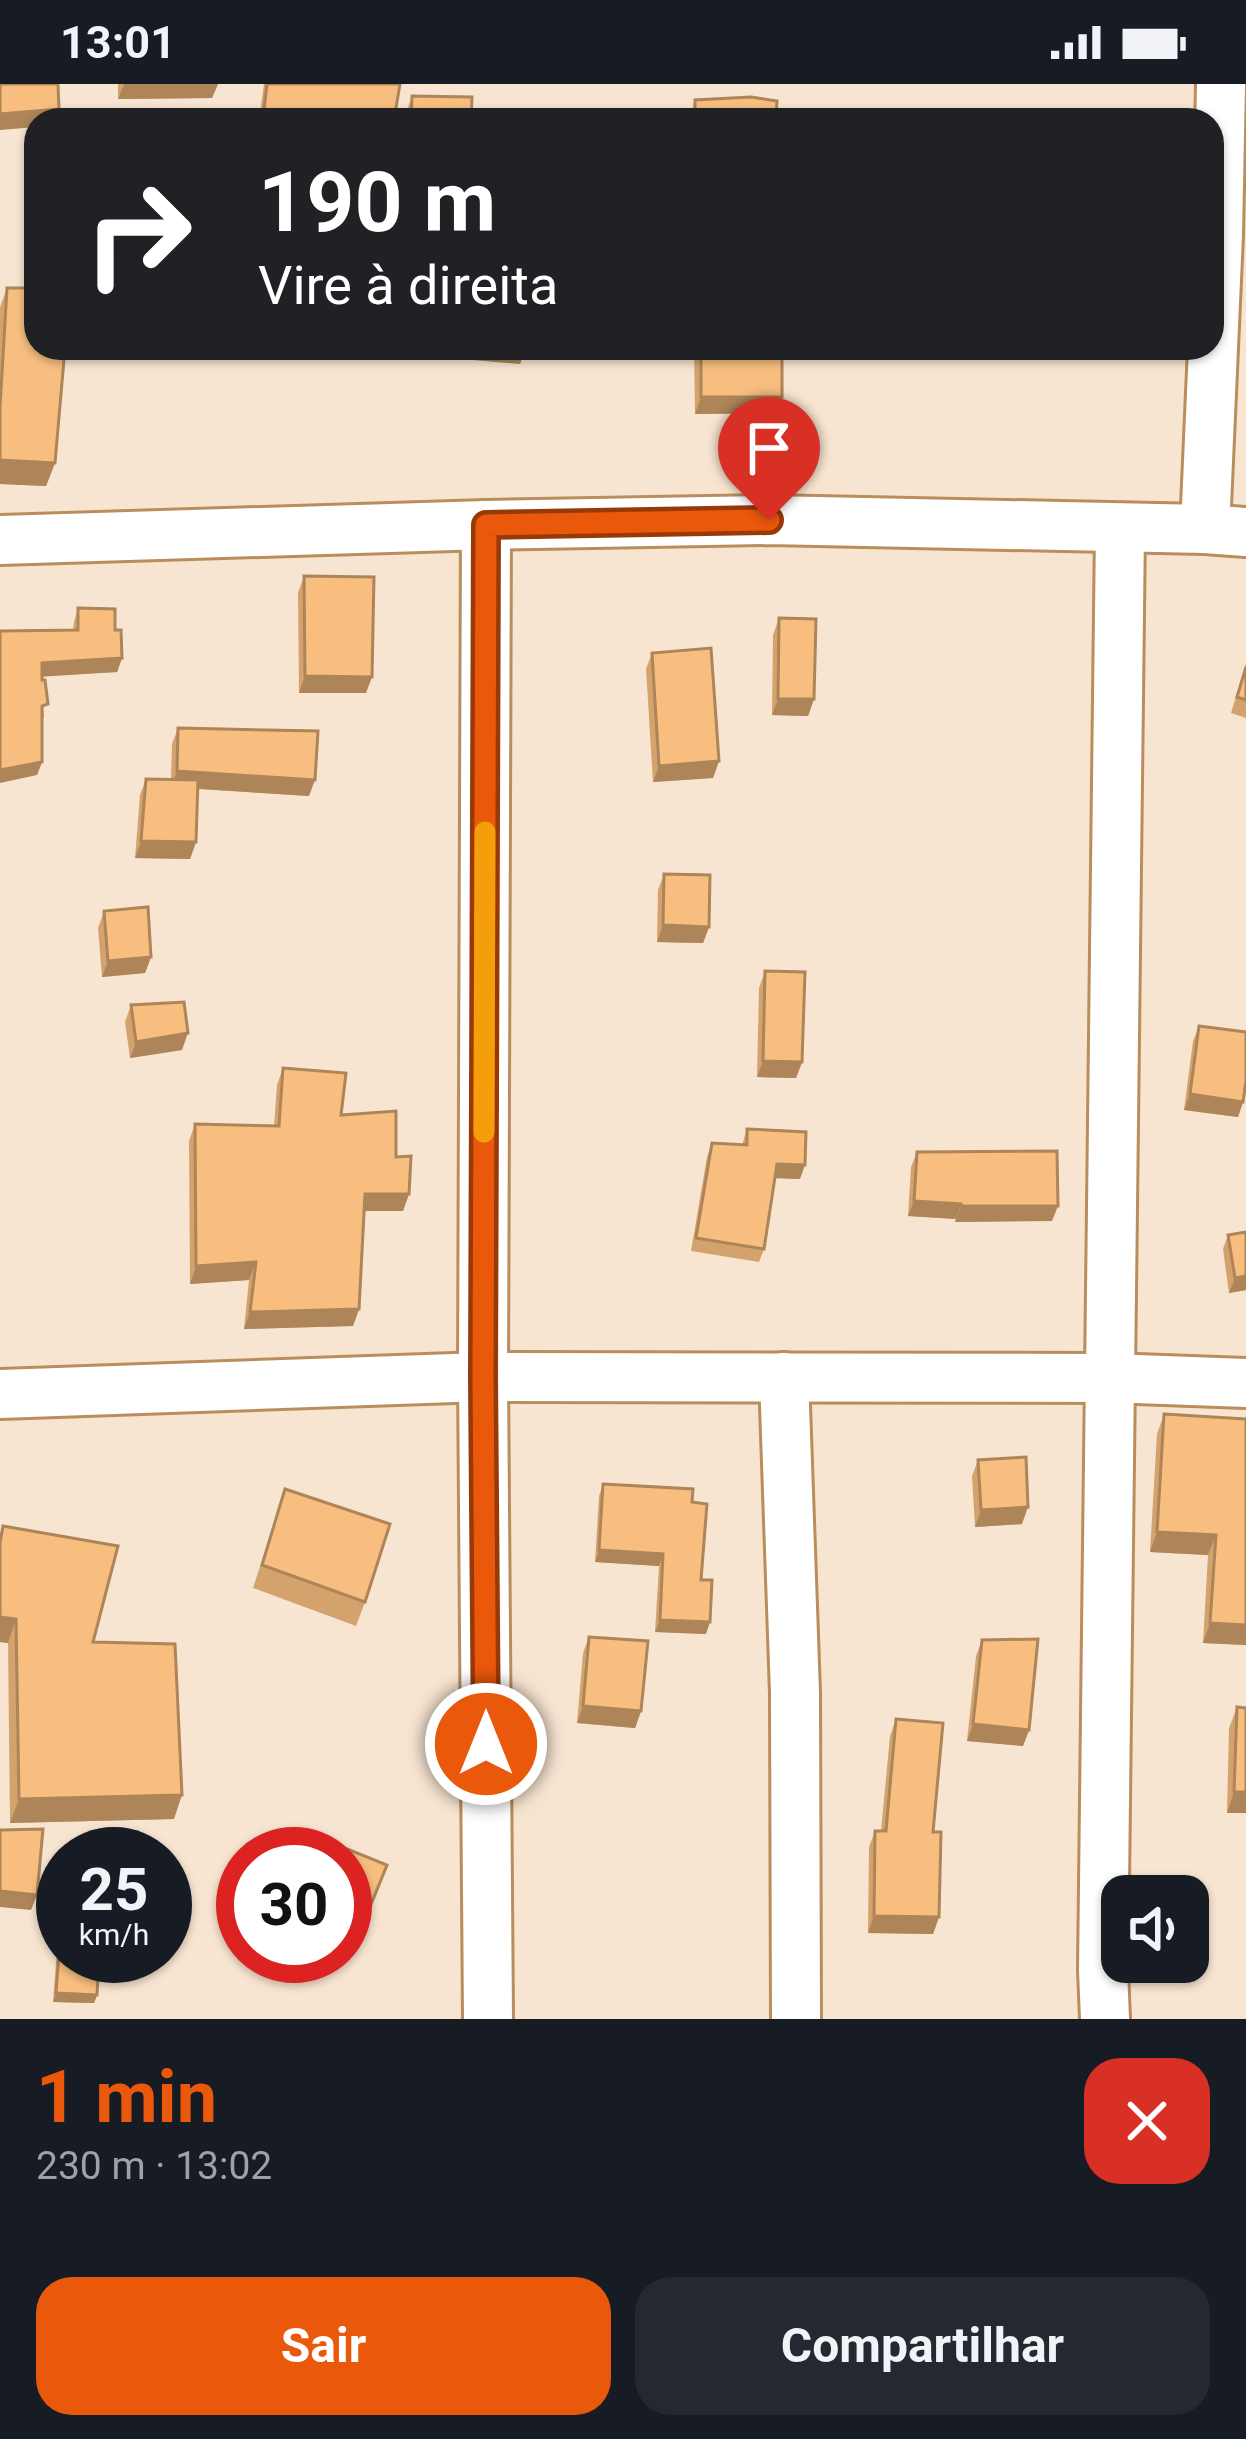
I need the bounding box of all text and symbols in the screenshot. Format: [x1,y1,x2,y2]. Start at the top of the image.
text: 13:01 [60,16,176,69]
text: 190 m [258,153,496,252]
icon: right [60,156,216,312]
text: Vire à direita [258,254,558,317]
pin [718,397,820,520]
icon: arrive [736,415,802,481]
position arrow [423,1681,549,1807]
speed limit sign: 30 [216,1827,372,1983]
text: 25 [80,1854,148,1925]
map controls [1101,1875,1209,1983]
button: sound [1101,1875,1209,1983]
text: km/h [79,1917,149,1952]
text: 1 min [36,2055,217,2140]
button: close [1084,2058,1210,2184]
text: 230 m · 13:02 [36,2143,272,2189]
button: Sair [36,2277,611,2415]
button: Compartilhar [635,2277,1210,2415]

